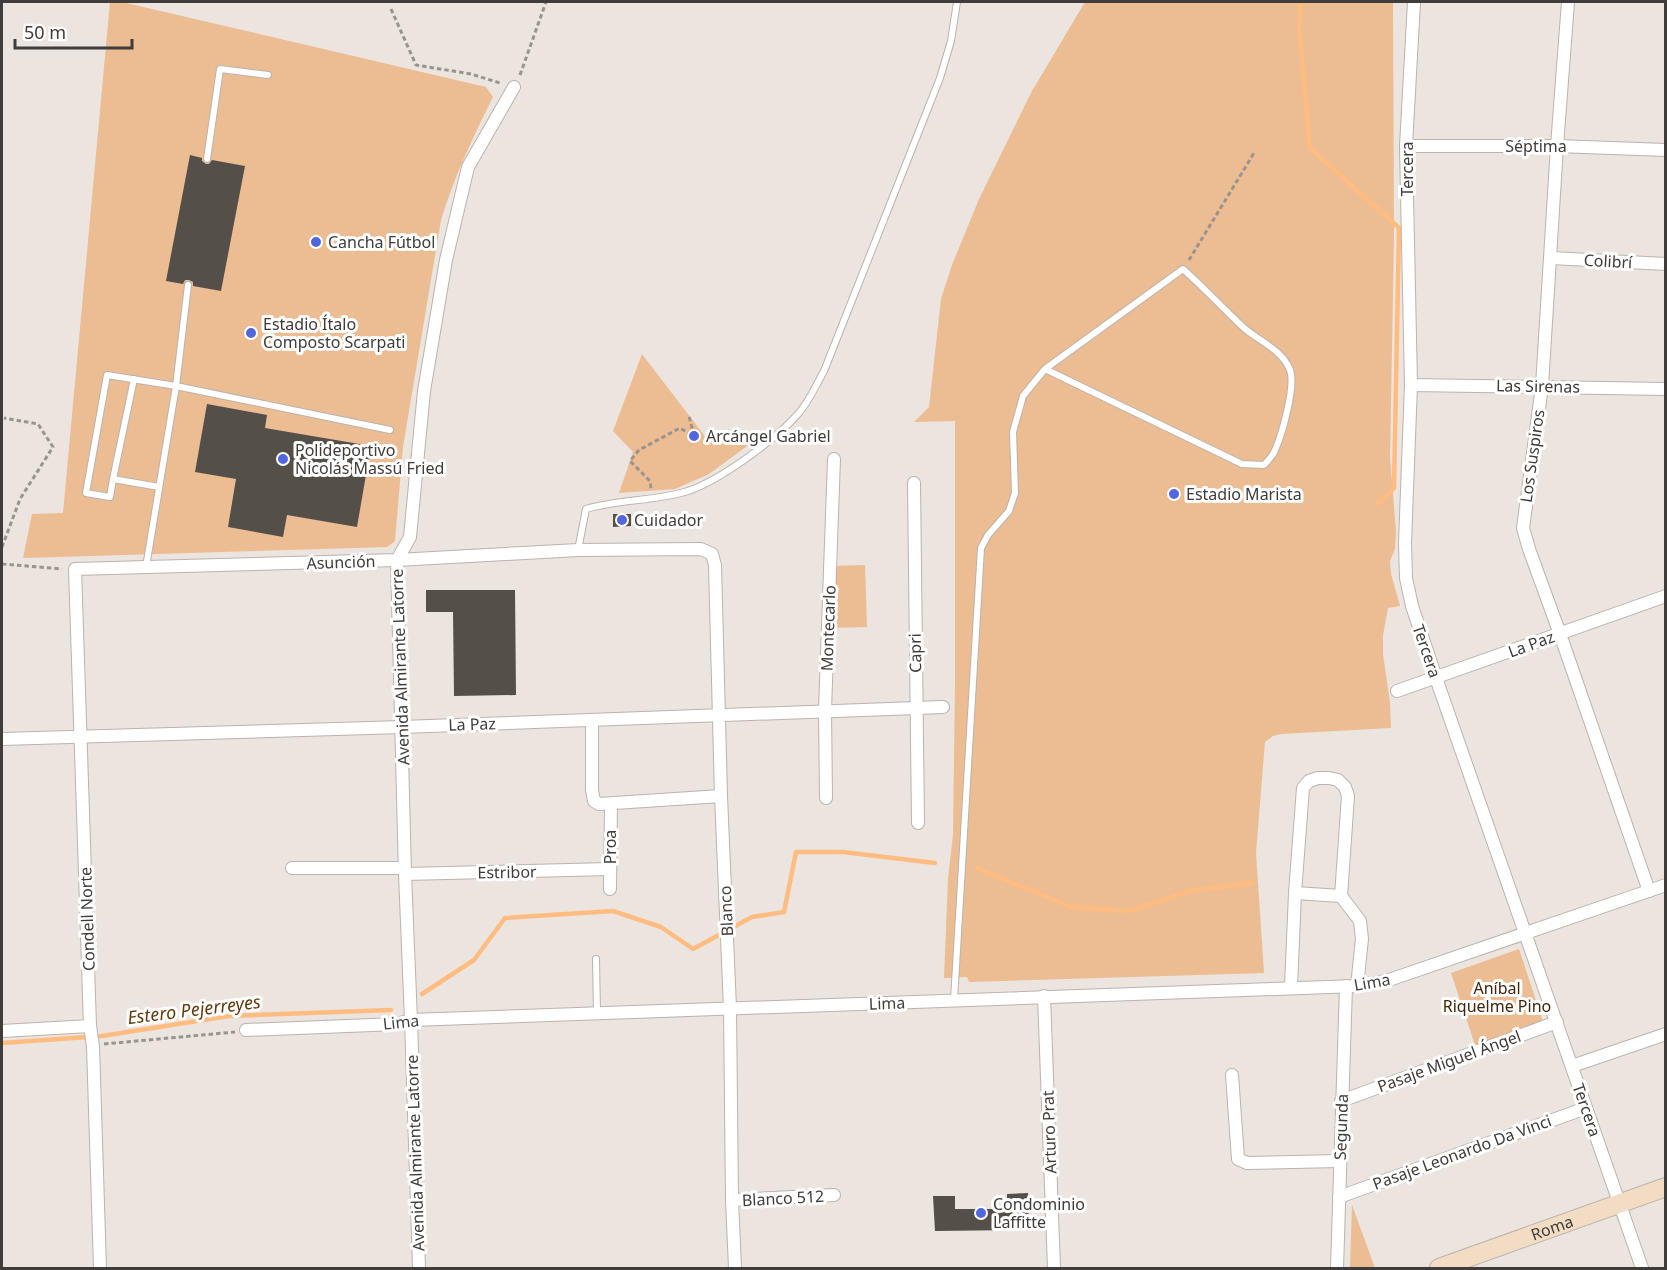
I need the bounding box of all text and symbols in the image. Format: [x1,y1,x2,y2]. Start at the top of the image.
scale bar [15,12,132,50]
text: 50 m [24,20,66,44]
street label: Séptima [1505,135,1567,157]
street label: Tercera [1396,141,1418,197]
place label: Cancha Fútbol [328,231,435,253]
marker: Cancha Fútbol [309,235,323,249]
street label: Colibrí [1583,249,1634,273]
place label: Estadio Ítalo Composto Scarpati [263,313,405,353]
marker: Estadio Ítalo Composto Scarpati [244,326,258,340]
street label: Las Sirenas [1496,374,1580,398]
street label: Los Suspiros [1515,408,1549,504]
place label: Arcángel Gabriel [706,425,831,447]
marker: Arcángel Gabriel [687,429,701,443]
place label: Polideportivo Nicolás Massú Fried [295,439,444,479]
marker: Polideportivo Nicolás Massú Fried [276,452,290,466]
place label: Estadio Marista [1186,483,1302,505]
marker: Estadio Marista [1167,487,1181,501]
place label: Cuidador [634,509,703,531]
marker: Cuidador [615,513,629,527]
street label: Asunción [306,550,376,574]
street label: Avenida Almirante Latorre [386,568,414,766]
street label: Montecarlo [816,585,840,671]
street label: Tercera [1408,621,1446,681]
street label: La Paz [1505,626,1557,662]
street label: Capri [904,633,926,673]
street label: La Paz [448,712,496,736]
street label: Proa [599,830,621,864]
street label: Estribor [477,860,537,884]
street label: Condell Norte [74,867,100,971]
street label: Blanco [714,885,738,937]
street label: Lima [1352,968,1392,996]
park label: Aníbal Riquelme Pino [1443,977,1551,1017]
water label: Estero Pejerreyes [126,989,262,1029]
street label: Lima [868,991,906,1015]
street label: Lima [382,1009,420,1035]
street label: Pasaje Miguel Ángel [1374,1025,1524,1097]
street label: Avenida Almirante Latorre [401,1054,429,1252]
street label: Tercera [1568,1080,1606,1140]
street label: Arturo Prat [1037,1090,1061,1174]
street label: Segunda [1329,1094,1353,1160]
street label: Pasaje Leonardo Da Vinci [1370,1109,1554,1195]
street label: Blanco 512 [741,1185,825,1211]
place label: Condominio Laffitte [993,1193,1085,1233]
marker: Condominio Laffitte [974,1206,988,1220]
street label: Roma [1528,1210,1576,1245]

